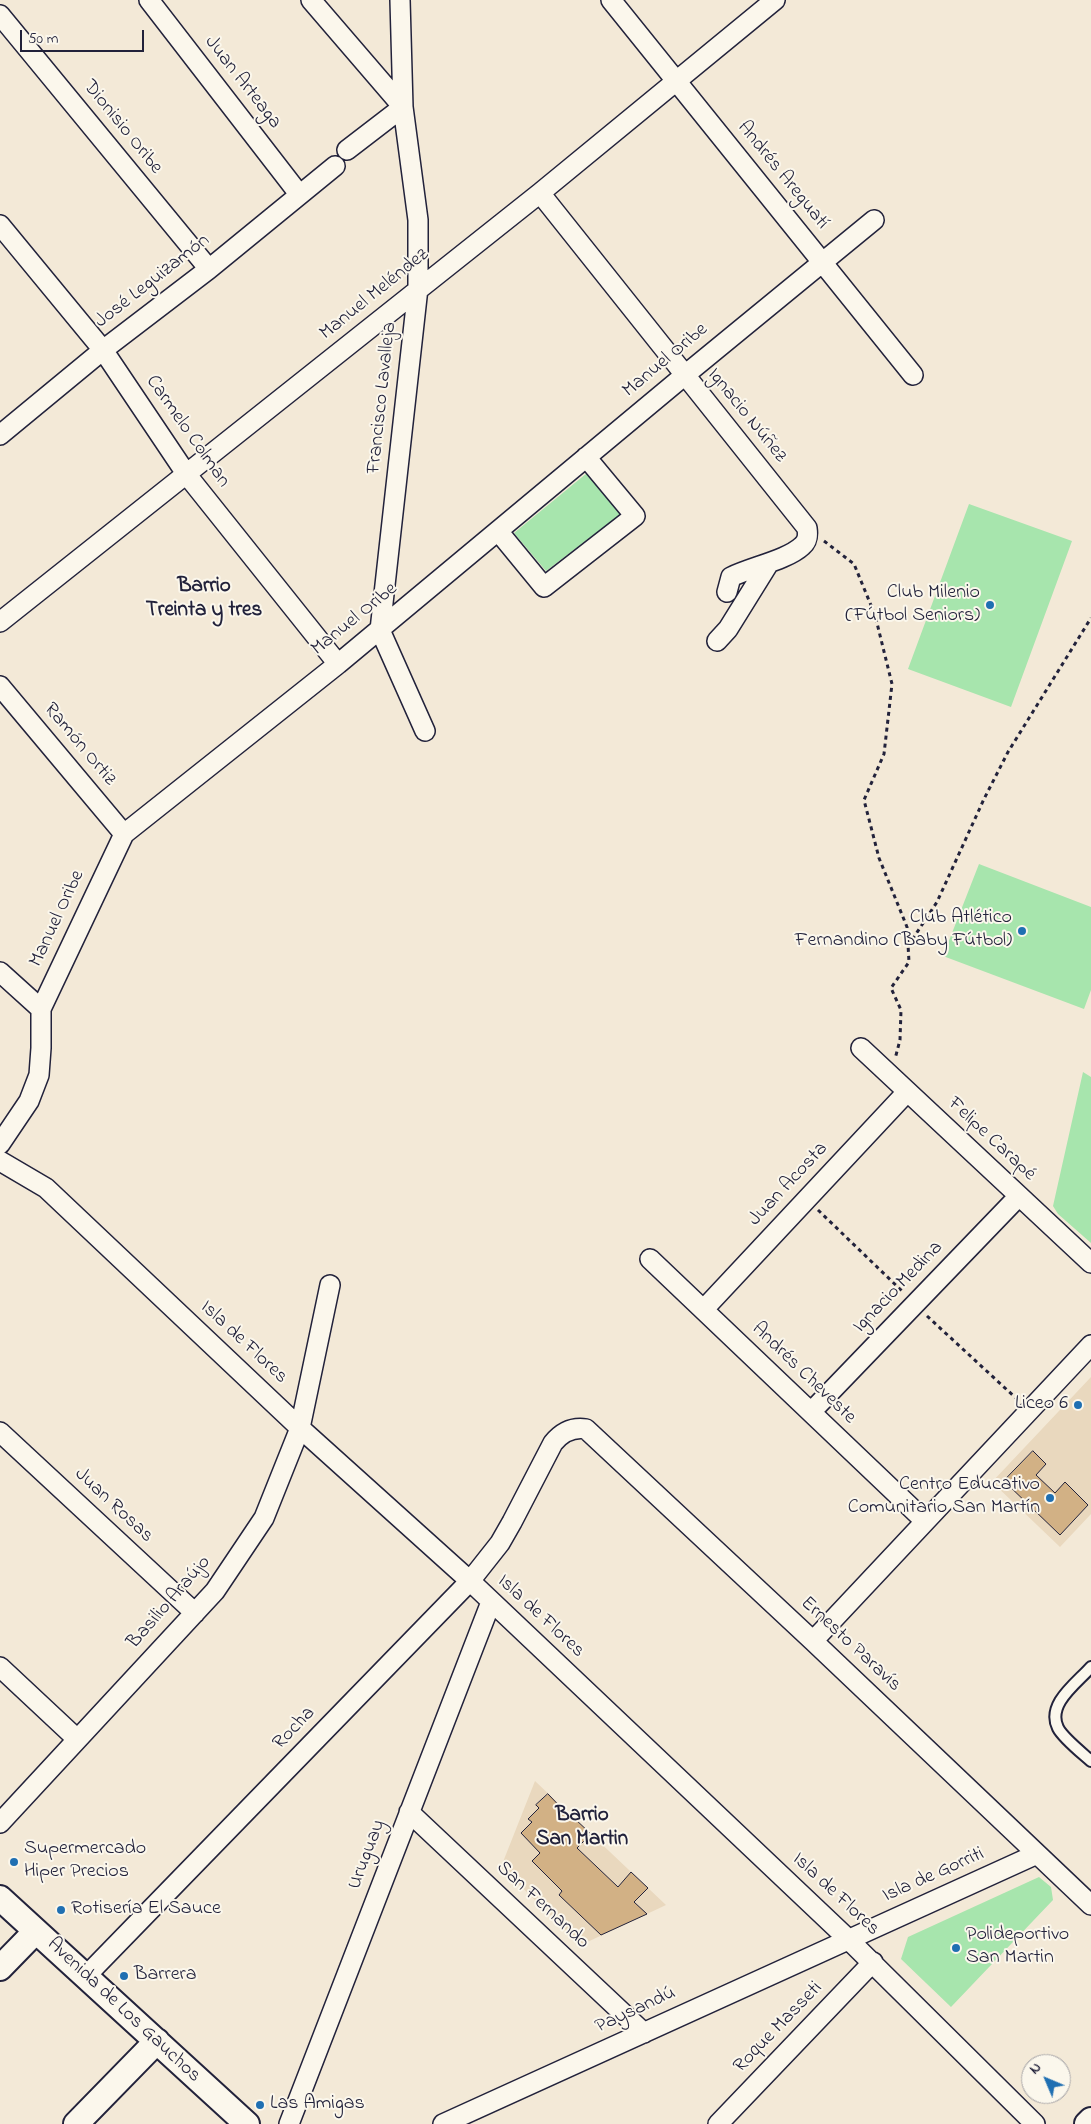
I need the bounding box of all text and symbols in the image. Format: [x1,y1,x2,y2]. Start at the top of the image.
scale bar [22,20,146,52]
text: 50 m [28,28,58,50]
street label: Juan Arteaga [198,32,286,134]
street label: Dionisio Oribe [77,76,167,180]
street label: Andrés Areguatí [731,117,833,235]
street label: José Leguizamón [91,230,215,334]
street label: Manuel Meléndez [316,244,434,346]
street label: Manuel Oribe [618,318,714,404]
street label: Francisco Lavalleja [363,321,403,475]
street label: Ignacio Núñez [701,364,791,468]
street label: Carmelo Colman [139,371,235,493]
district label: Barrio Treinta y tres [146,575,262,625]
street label: Manuel Oribe [307,578,403,662]
place label: Club Milenio (Fútbol Seniors) [845,582,980,629]
marker: Club Milenio (Fútbol Seniors) [984,599,996,611]
street label: Ramón Ortiz [37,699,121,791]
street label: Manuel Oribe [25,867,91,971]
place label: Club Atlético Fernandino (Baby Fútbol) [795,907,1012,954]
marker: Club Atlético Fernandino (Baby Fútbol) [1016,925,1028,937]
street label: Felipe Carapé [942,1093,1040,1187]
street label: Juan Acosta [744,1138,834,1232]
street label: Ignacio Medina [849,1237,949,1339]
street label: Isla de Flores [194,1296,292,1390]
street label: Andrés Cheveste [746,1318,860,1430]
place label: Liceo 6 [1015,1393,1068,1417]
marker: Liceo 6 [1072,1399,1084,1411]
street label: Juan Rosas [68,1463,158,1549]
place label: Centro Educativo Comunitario San Martín [848,1474,1040,1521]
marker: Centro Educativo Comunitario San Martín [1044,1492,1056,1504]
street label: Basilio Araújo [123,1552,217,1654]
street label: Isla de Flores [491,1570,589,1664]
street label: Ernesto Paravís [795,1592,905,1698]
street label: Rocha [269,1702,321,1756]
district label: Barrio San Martin [536,1804,628,1854]
street label: Uruguay [344,1817,392,1893]
place label: Supermercado Hiper Precios [24,1838,146,1885]
street label: Isla de Gorriti [880,1843,988,1909]
street label: Isla de Flores [786,1848,884,1942]
marker: Supermercado Hiper Precios [8,1856,20,1868]
street label: San Fernando [490,1857,594,1955]
place label: Rotisería El Sauce [71,1898,221,1922]
marker: Rotisería El Sauce [55,1904,67,1916]
place label: Polideportivo San Martin [966,1924,1069,1971]
street label: Avenida de Los Gauchos [41,1933,205,2089]
marker: Polideportivo San Martin [950,1942,962,1954]
place label: Barrera [134,1964,197,1988]
marker: Barrera [118,1970,130,1982]
street label: Roque Masseti [729,1977,829,2079]
street label: Paysandú [592,1982,680,2040]
north arrow [1021,2054,1071,2104]
text: N [1025,2058,1047,2080]
place label: Las Amigas [270,2093,365,2117]
marker: Las Amigas [254,2099,266,2111]

